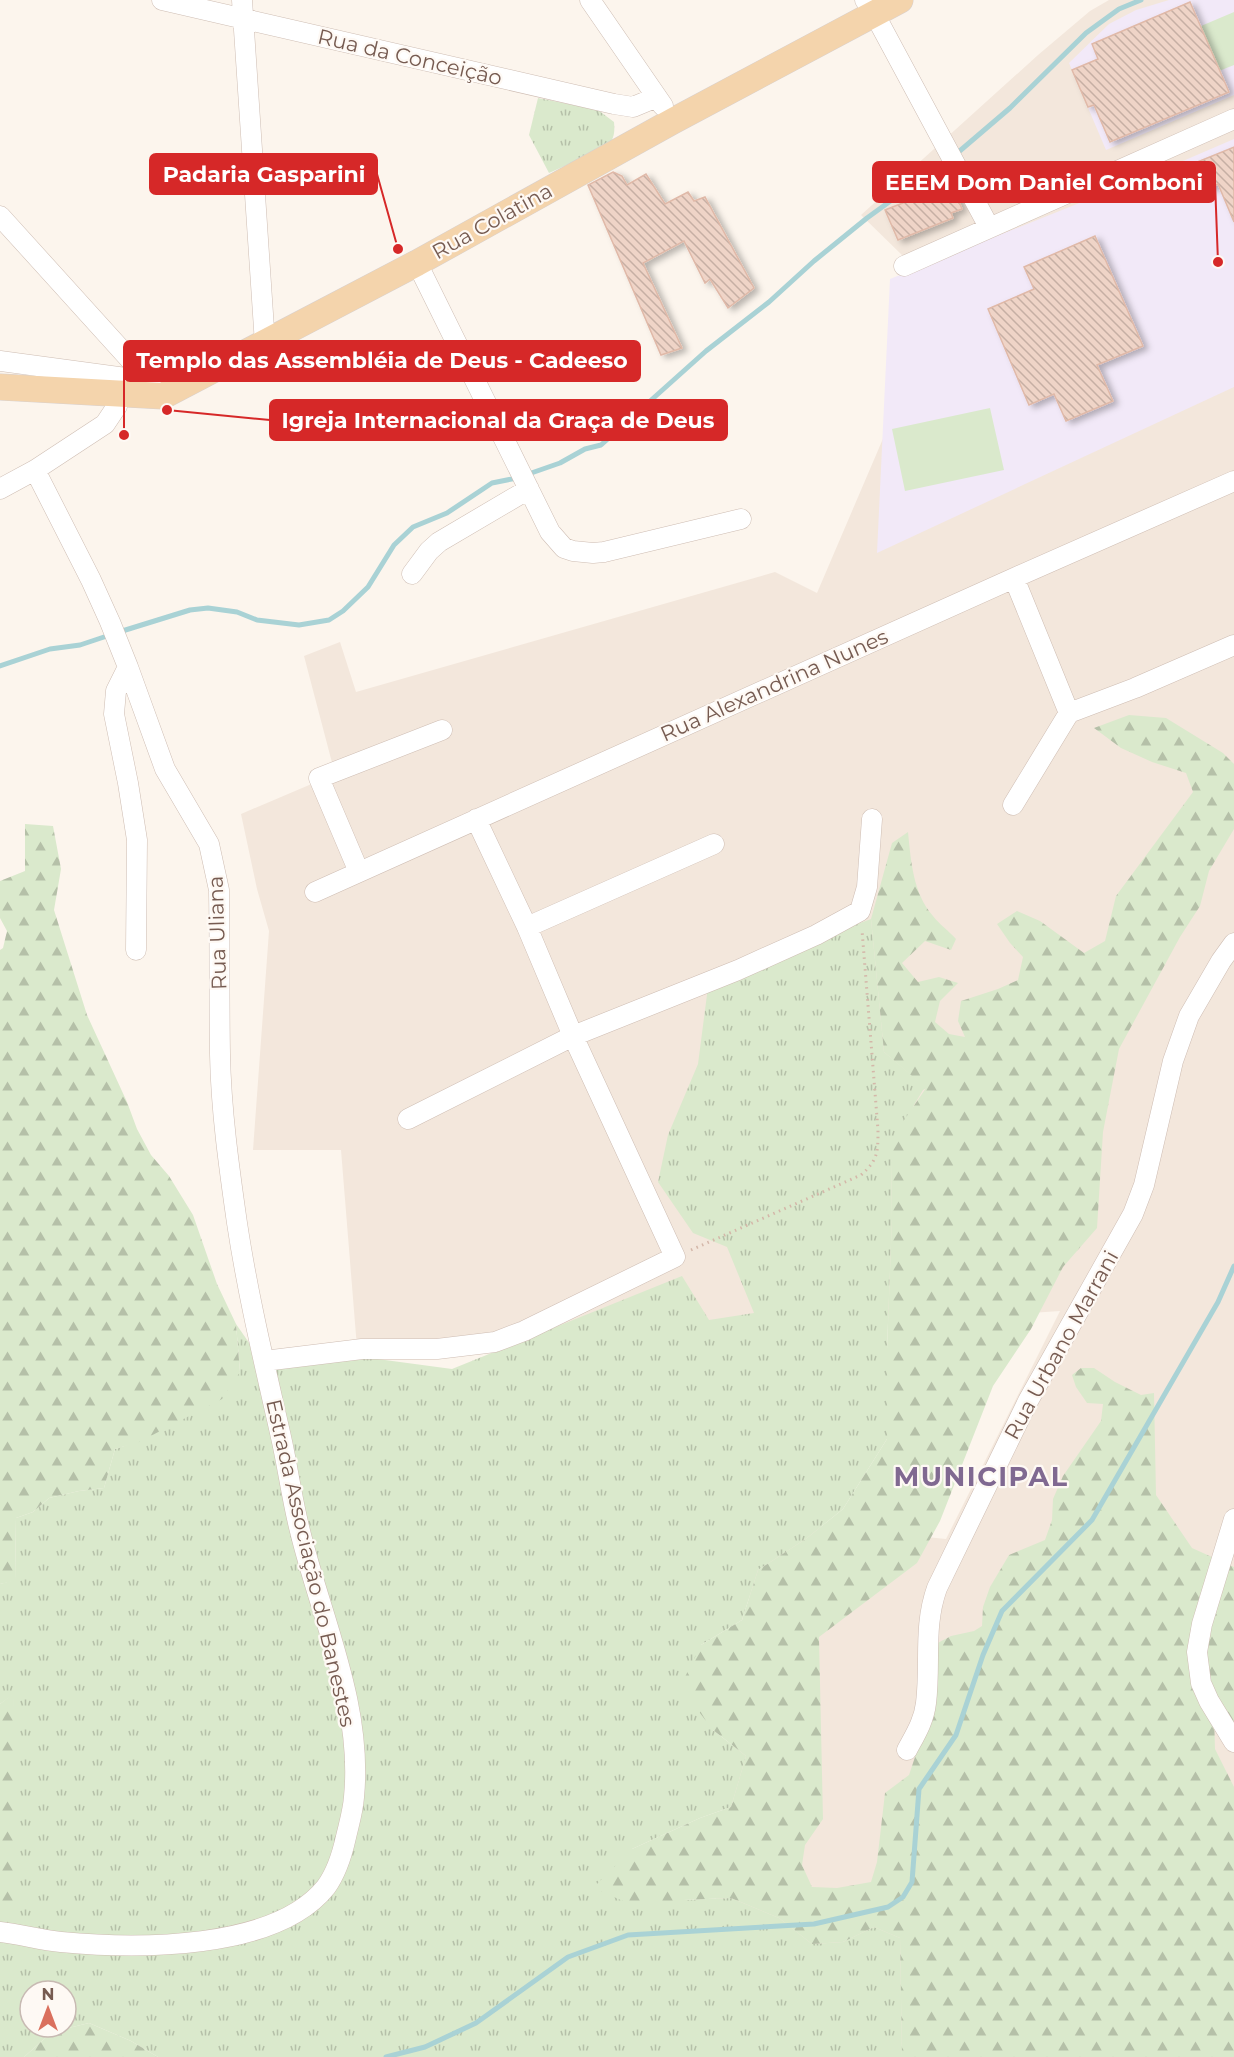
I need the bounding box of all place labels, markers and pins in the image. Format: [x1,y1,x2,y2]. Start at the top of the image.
callout: Padaria Gasparini [150,154,377,194]
callout: EEEM Dom Daniel Comboni [873,162,1215,202]
callout: Templo das Assembléia de Deus - Cadeeso [124,341,640,381]
callout: Igreja Internacional da Graça de Deus [270,400,727,440]

